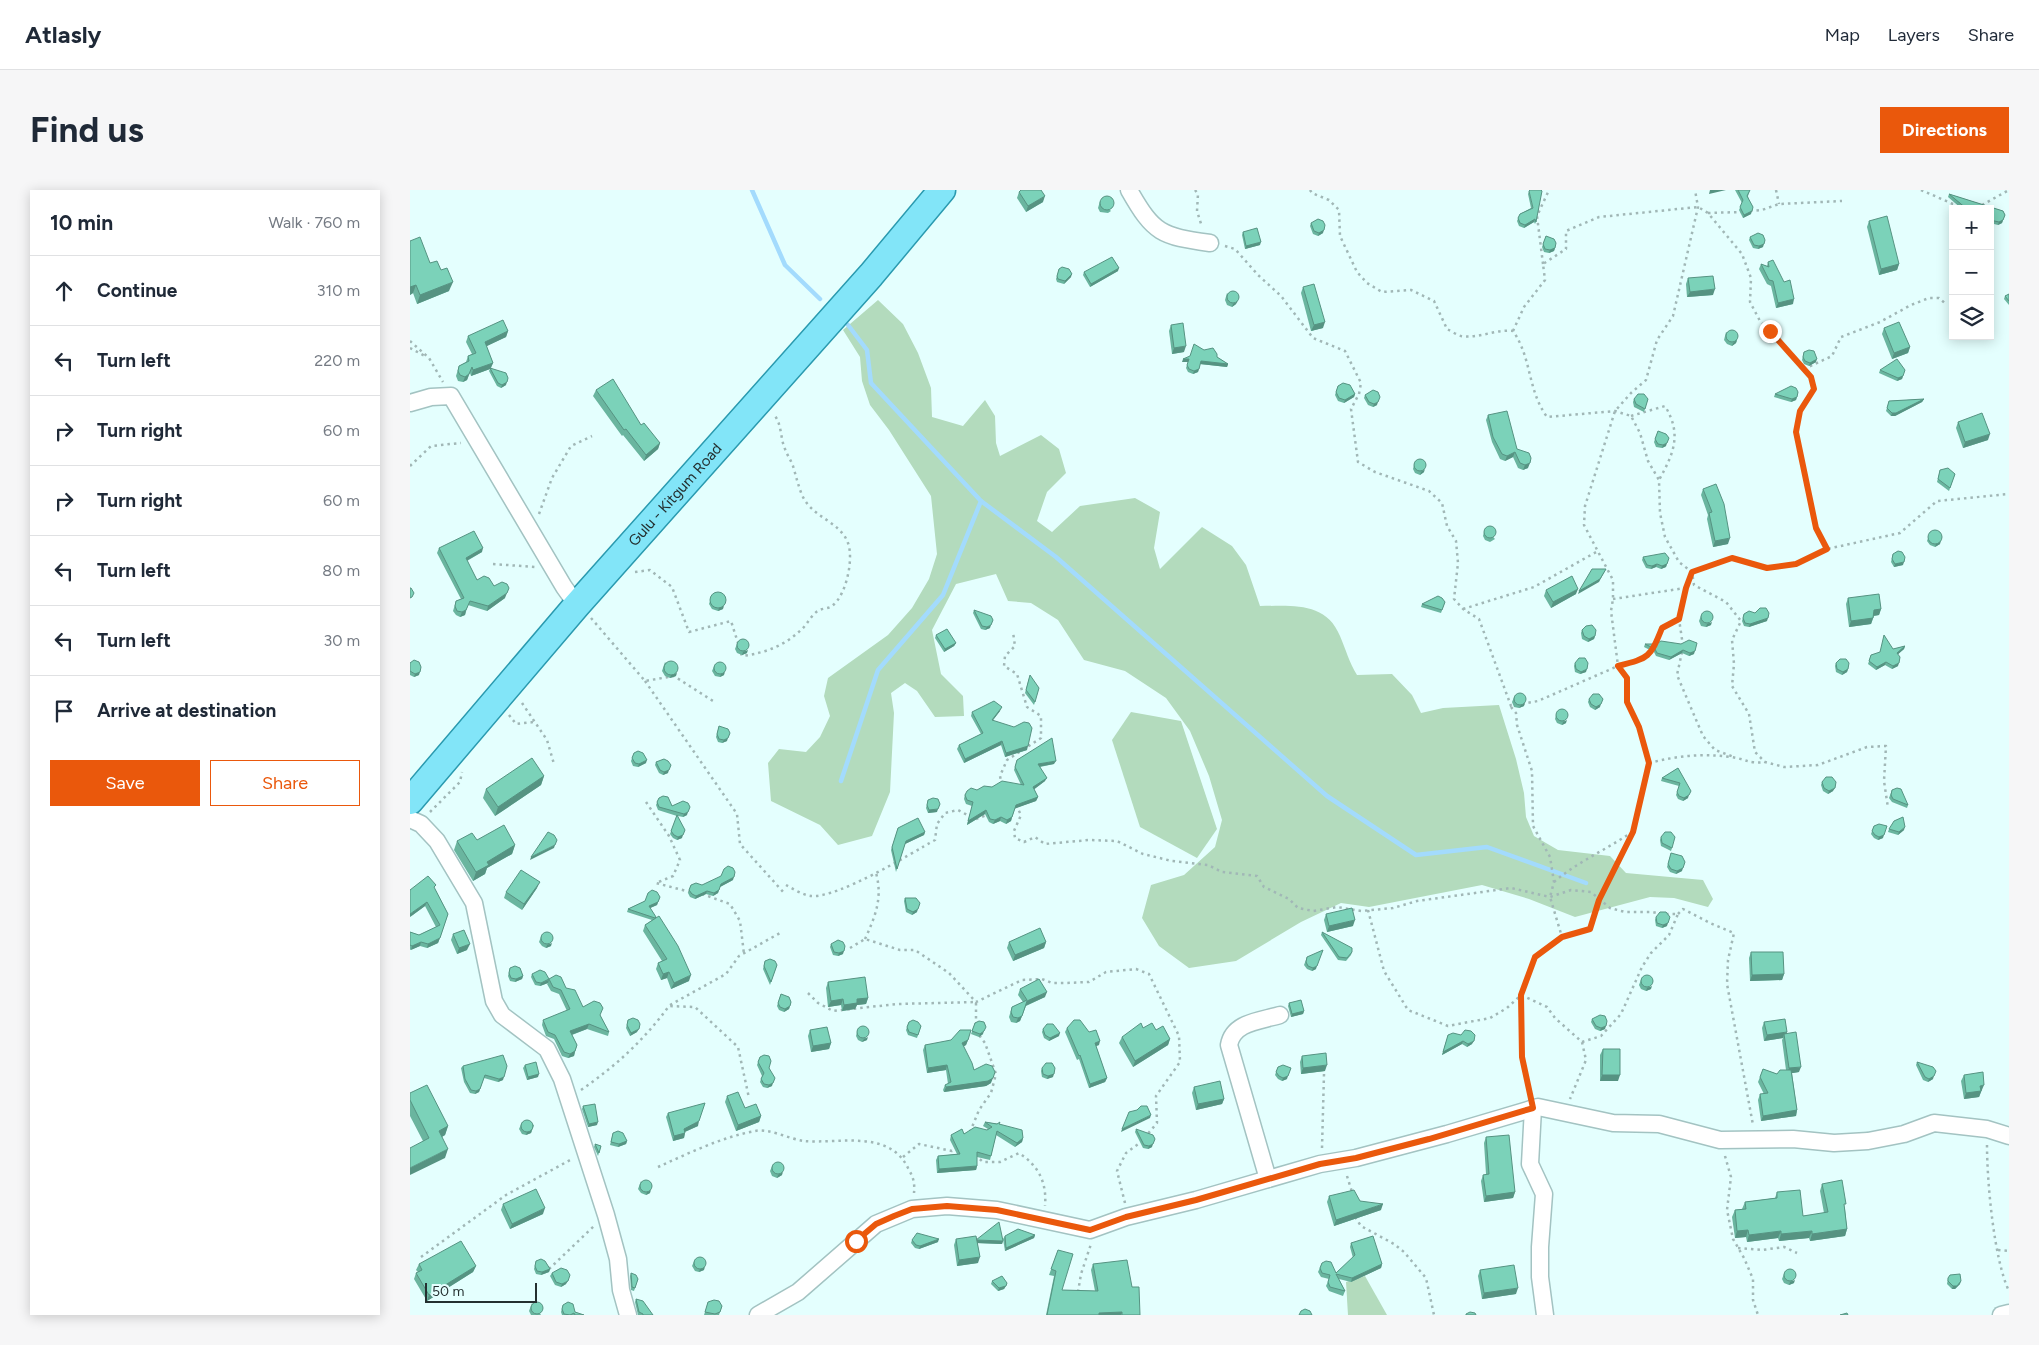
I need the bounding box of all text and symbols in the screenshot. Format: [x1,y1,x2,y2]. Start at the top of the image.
text: Atlasly [25,20,101,49]
text: Map [1825,24,1860,46]
text: Layers [1888,24,1940,46]
text: Share [1968,24,2014,46]
button: Directions [1880,107,2009,153]
text: Find us [30,109,144,151]
map controls [1949,205,1994,340]
button: + [1949,205,1994,250]
text: 10 min [50,210,113,235]
text: Walk · 760 m [268,213,360,232]
button: − [1949,250,1994,295]
icon: ahead [50,277,78,305]
text: Continue [97,279,177,302]
text: 310 m [317,281,360,300]
button: layers [1949,295,1994,340]
route end [1759,320,1782,343]
icon: left [50,347,78,375]
text: Turn left [97,349,171,372]
text: 220 m [314,351,360,370]
icon: right [50,417,78,445]
text: Turn right [97,419,183,442]
text: 60 m [323,421,360,440]
street label: Gulu - Kitgum Road [625,440,726,550]
icon: right [50,487,78,515]
text: Turn right [97,489,183,512]
text: 60 m [323,491,360,510]
icon: left [50,557,78,585]
text: Turn left [97,559,171,582]
text: 80 m [322,561,360,580]
icon: left [50,627,78,655]
text: Turn left [97,629,171,652]
text: 30 m [323,631,360,650]
icon: arrive [50,697,78,725]
text: Arrive at destination [97,699,276,722]
button: Save [50,760,200,806]
button: Share [210,760,360,806]
route start [845,1230,868,1253]
scale bar [425,1280,538,1303]
text: 50 m [432,1283,464,1300]

